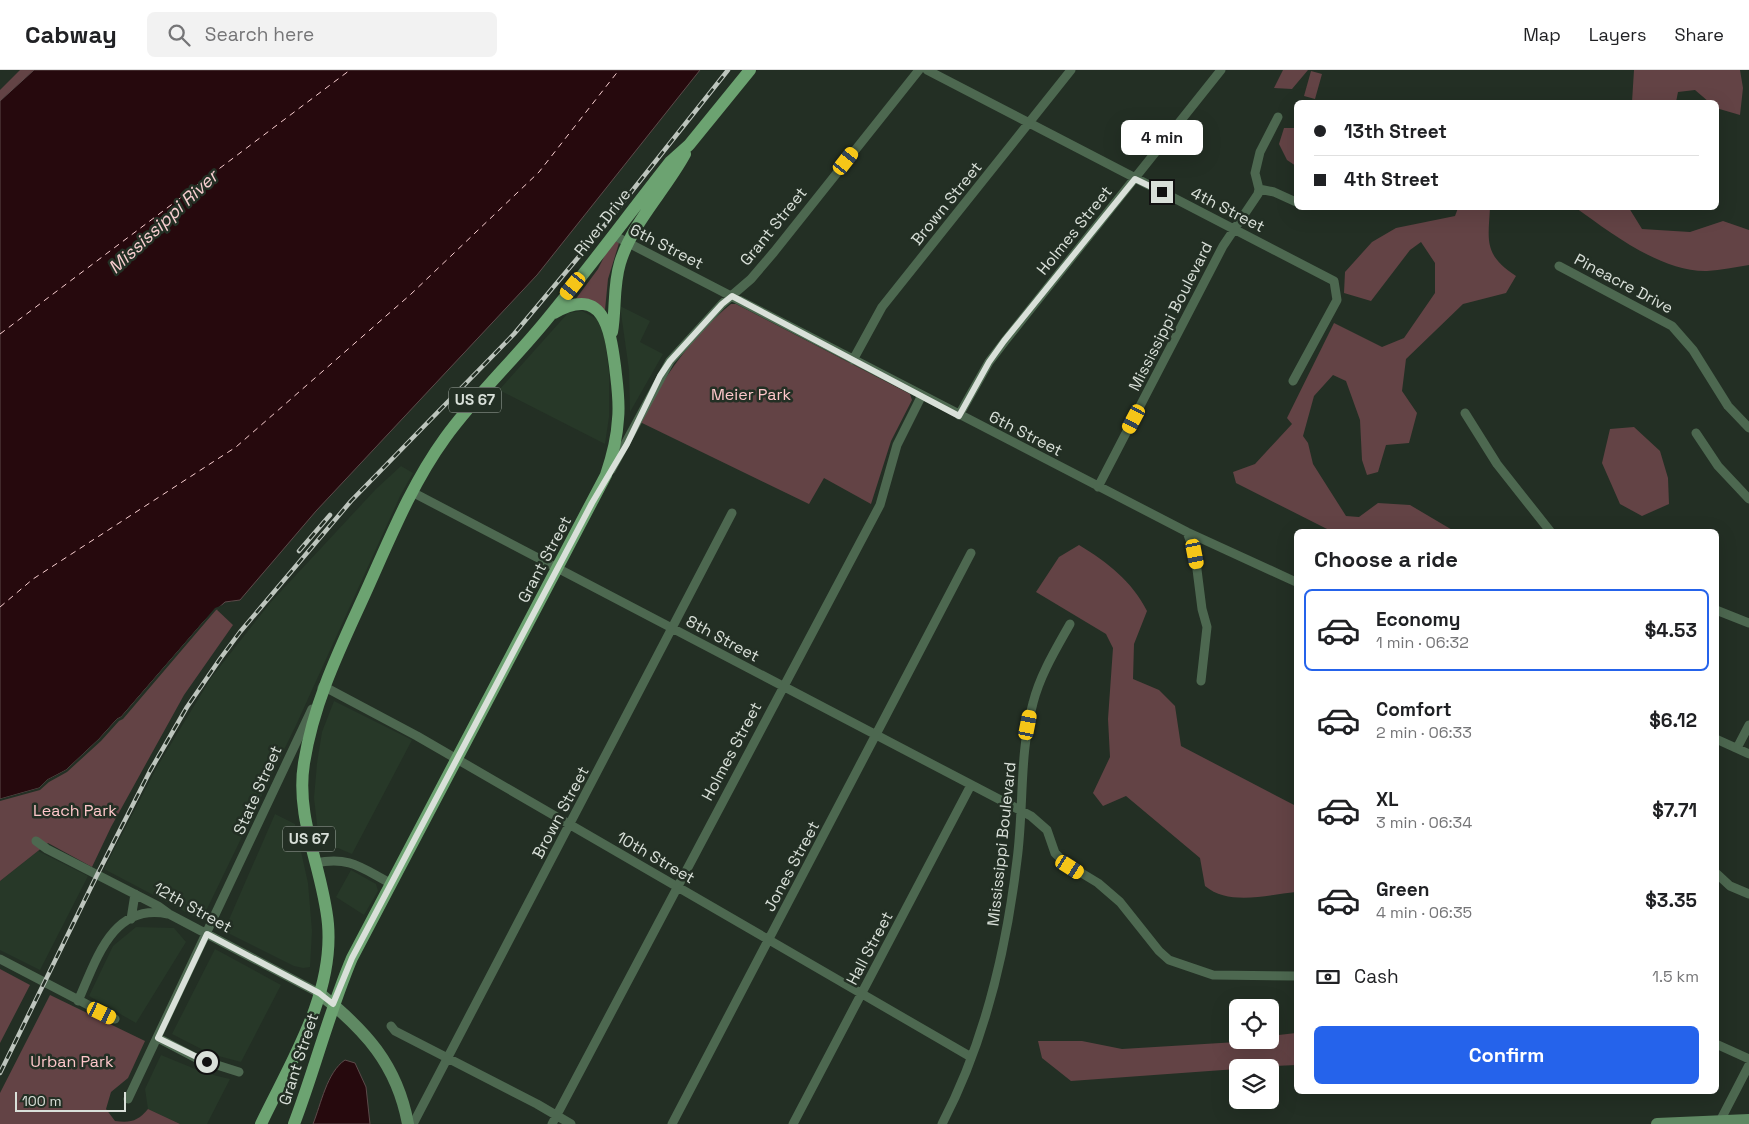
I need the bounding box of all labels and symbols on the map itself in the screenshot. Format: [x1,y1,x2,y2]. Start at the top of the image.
callout: 4 min [1121,119,1203,154]
car [830,145,861,177]
street label: Brown Street [906,157,987,249]
water label: Mississippi River [103,163,224,278]
street label: Holmes Street [1032,181,1117,279]
route end [1151,181,1173,203]
street label: 4th Street [1187,182,1268,237]
street label: Grant Street [735,183,812,270]
street label: River Drive [569,184,635,260]
street label: 6th Street [626,219,707,274]
street label: Mississippi Boulevard [1124,238,1217,394]
street label: Pineacre Drive [1571,249,1677,318]
car [557,270,588,302]
park label: Meier Park [711,384,791,405]
road number: US 67 [449,388,501,412]
car [1120,402,1147,436]
street label: 6th Street [985,406,1066,461]
street label: Grant Street [513,512,576,606]
car [1184,538,1205,570]
street label: 8th Street [682,610,763,667]
street label: Holmes Street [697,698,766,804]
car [1017,709,1038,741]
street label: State Street [228,742,286,838]
street label: Mississippi Boulevard [982,761,1021,927]
street label: Brown Street [527,762,594,862]
park label: Leach Park [33,800,117,821]
street label: Jones Street [759,817,824,915]
road number: US 67 [283,826,335,852]
street label: 10th Street [613,827,699,888]
car [1053,853,1086,881]
street label: 12th Street [150,877,236,938]
street label: Hall Street [841,908,898,989]
car [85,1000,118,1026]
street label: Grant Street [274,1011,323,1108]
park label: Urban Park [30,1051,114,1072]
route start [196,1051,218,1073]
scale bar [15,1089,126,1112]

